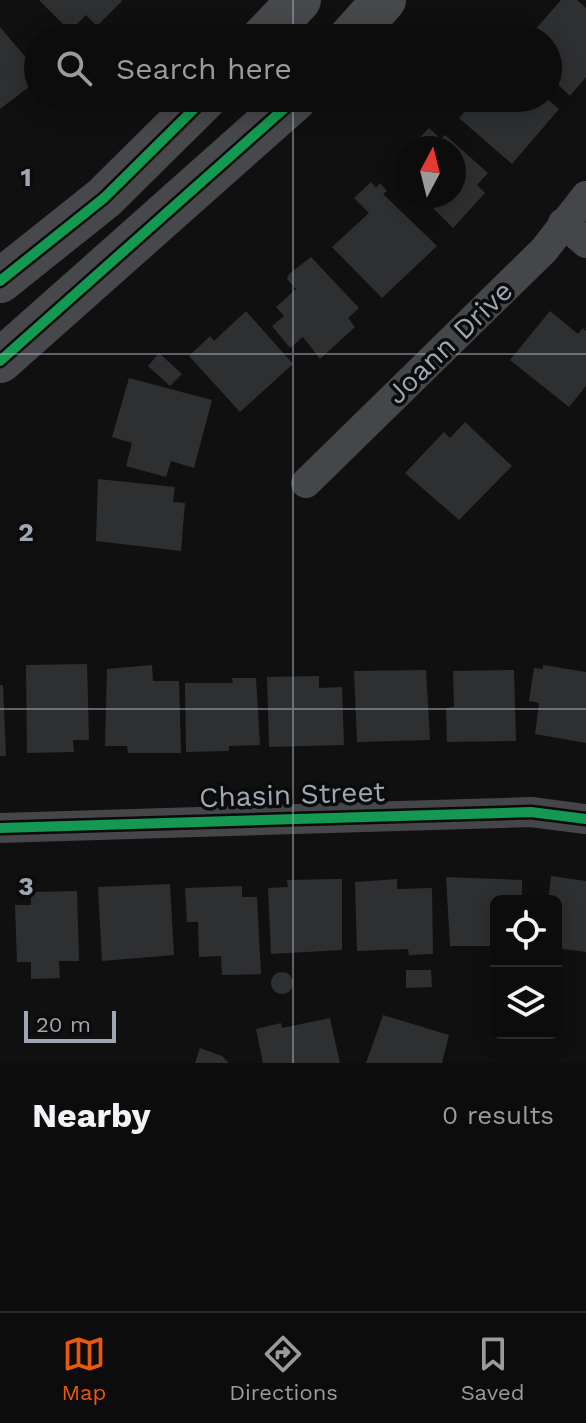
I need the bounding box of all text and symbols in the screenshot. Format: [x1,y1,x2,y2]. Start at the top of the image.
search box [24,24,562,112]
icon: search [52,46,96,90]
text: Search here [116,51,292,86]
north arrow [394,136,466,208]
text: 1 [20,162,32,192]
street label: Joann Drive [380,274,519,411]
text: 2 [18,517,34,547]
street label: Chasin Street [199,775,386,814]
text: 3 [18,871,34,901]
map controls [490,895,562,1039]
button: locate [490,895,562,967]
button: layers [490,967,562,1039]
scale bar [24,1007,116,1043]
text: 20 m [36,1012,91,1037]
text: Nearby [32,1095,151,1135]
text: 0 results [442,1100,554,1130]
tab: Map [61,1332,106,1405]
tab: Directions [229,1332,338,1405]
tab: Saved [461,1332,525,1405]

